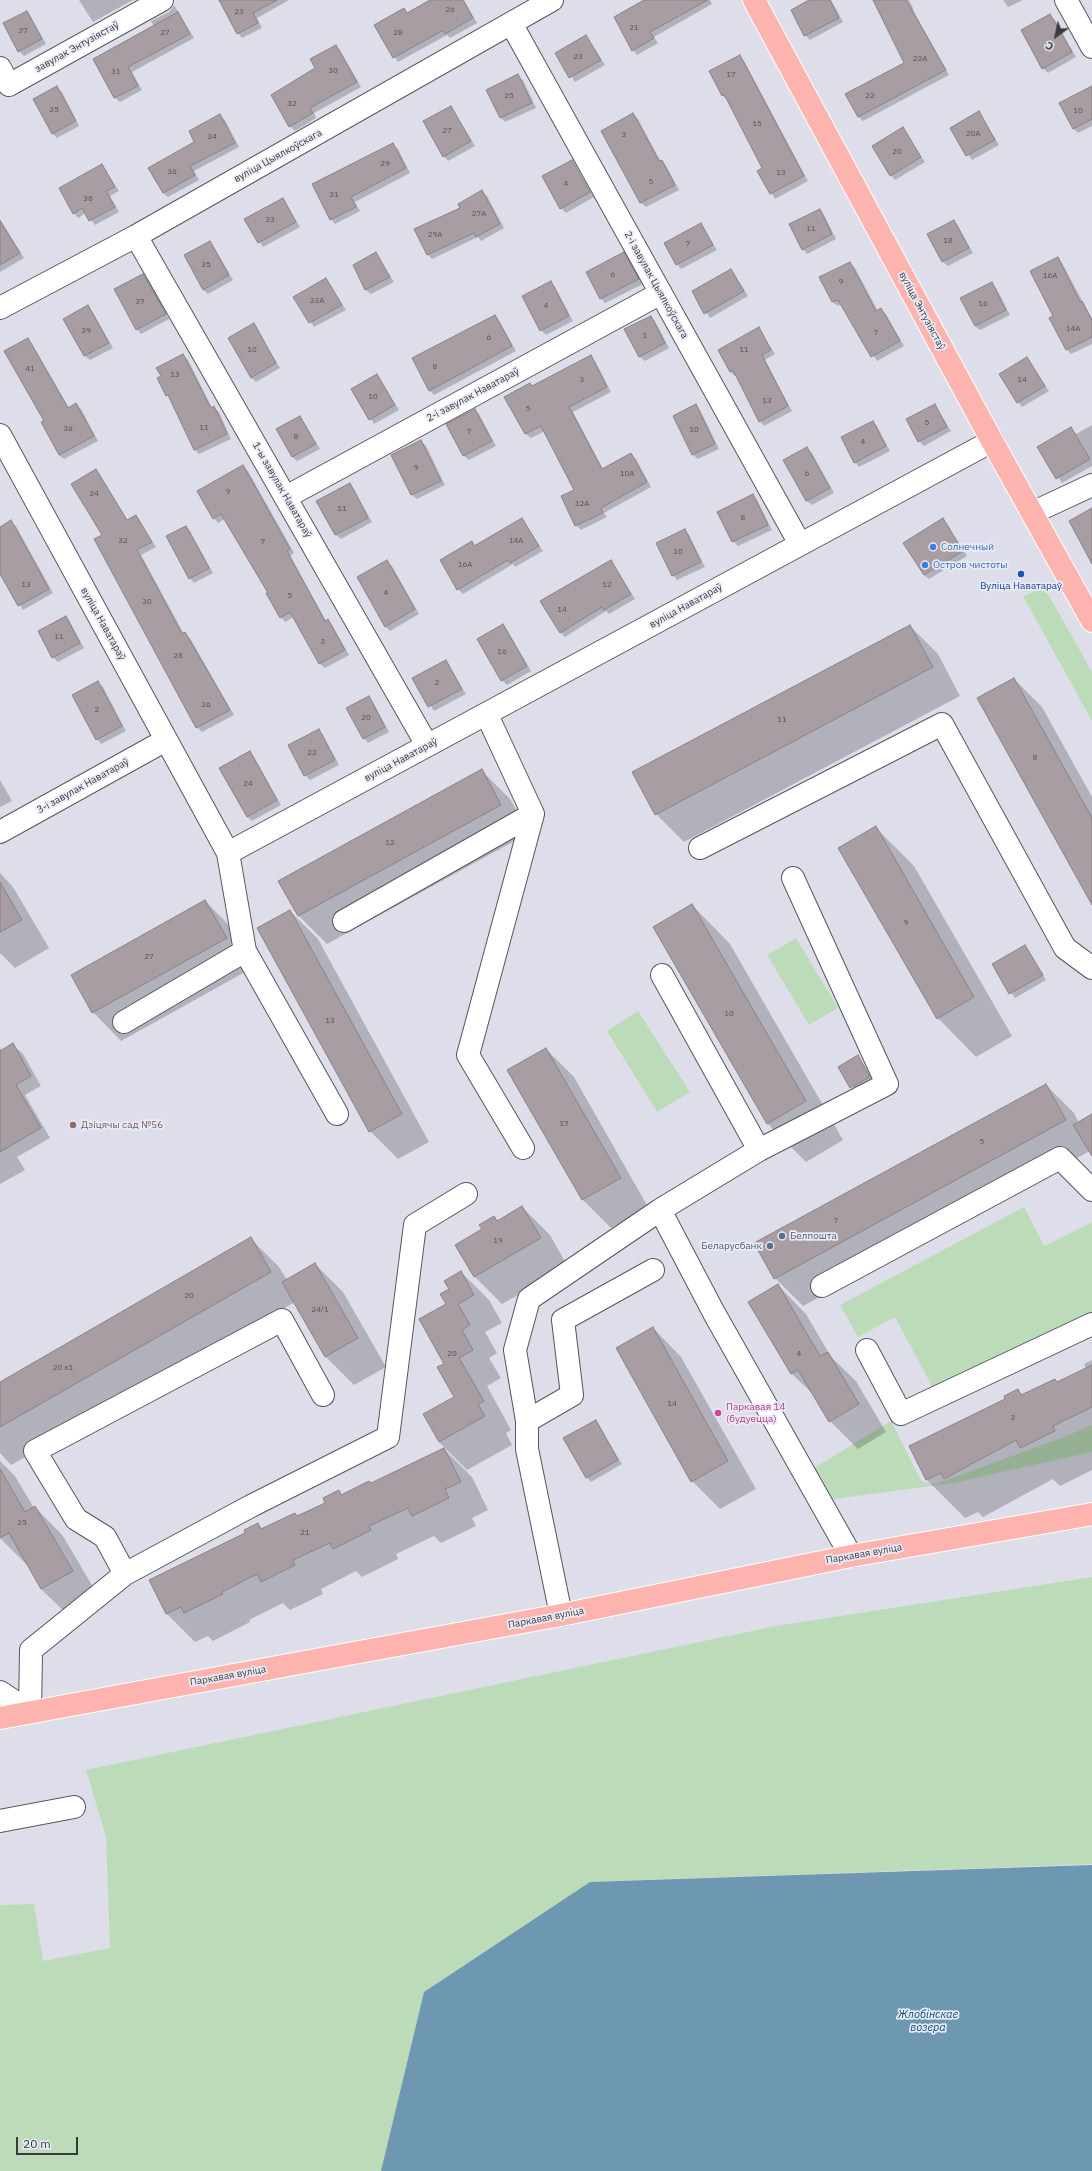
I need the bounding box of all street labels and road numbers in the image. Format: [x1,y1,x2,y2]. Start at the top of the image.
street label: завулак Энтузіястаў [33,19,121,75]
street label: вуліца Цыялкоўскага [232,127,324,185]
street label: 2-і завулак Цыялкоўскага [621,229,691,341]
street label: вуліца Энтузіястаў [896,270,948,352]
street label: 2-і завулак Наватараў [425,365,521,425]
street label: 1-ы завулак Наватараў [250,440,314,540]
street label: вуліца Наватараў [648,581,724,631]
street label: вуліца Наватараў [78,586,128,662]
street label: вуліца Наватараў [362,736,440,784]
street label: 3-і завулак Наватараў [35,756,131,816]
street label: Паркавая вуліца [825,1541,903,1567]
street label: Паркавая вуліца [507,1605,585,1631]
street label: Паркавая вуліца [189,1663,267,1689]

